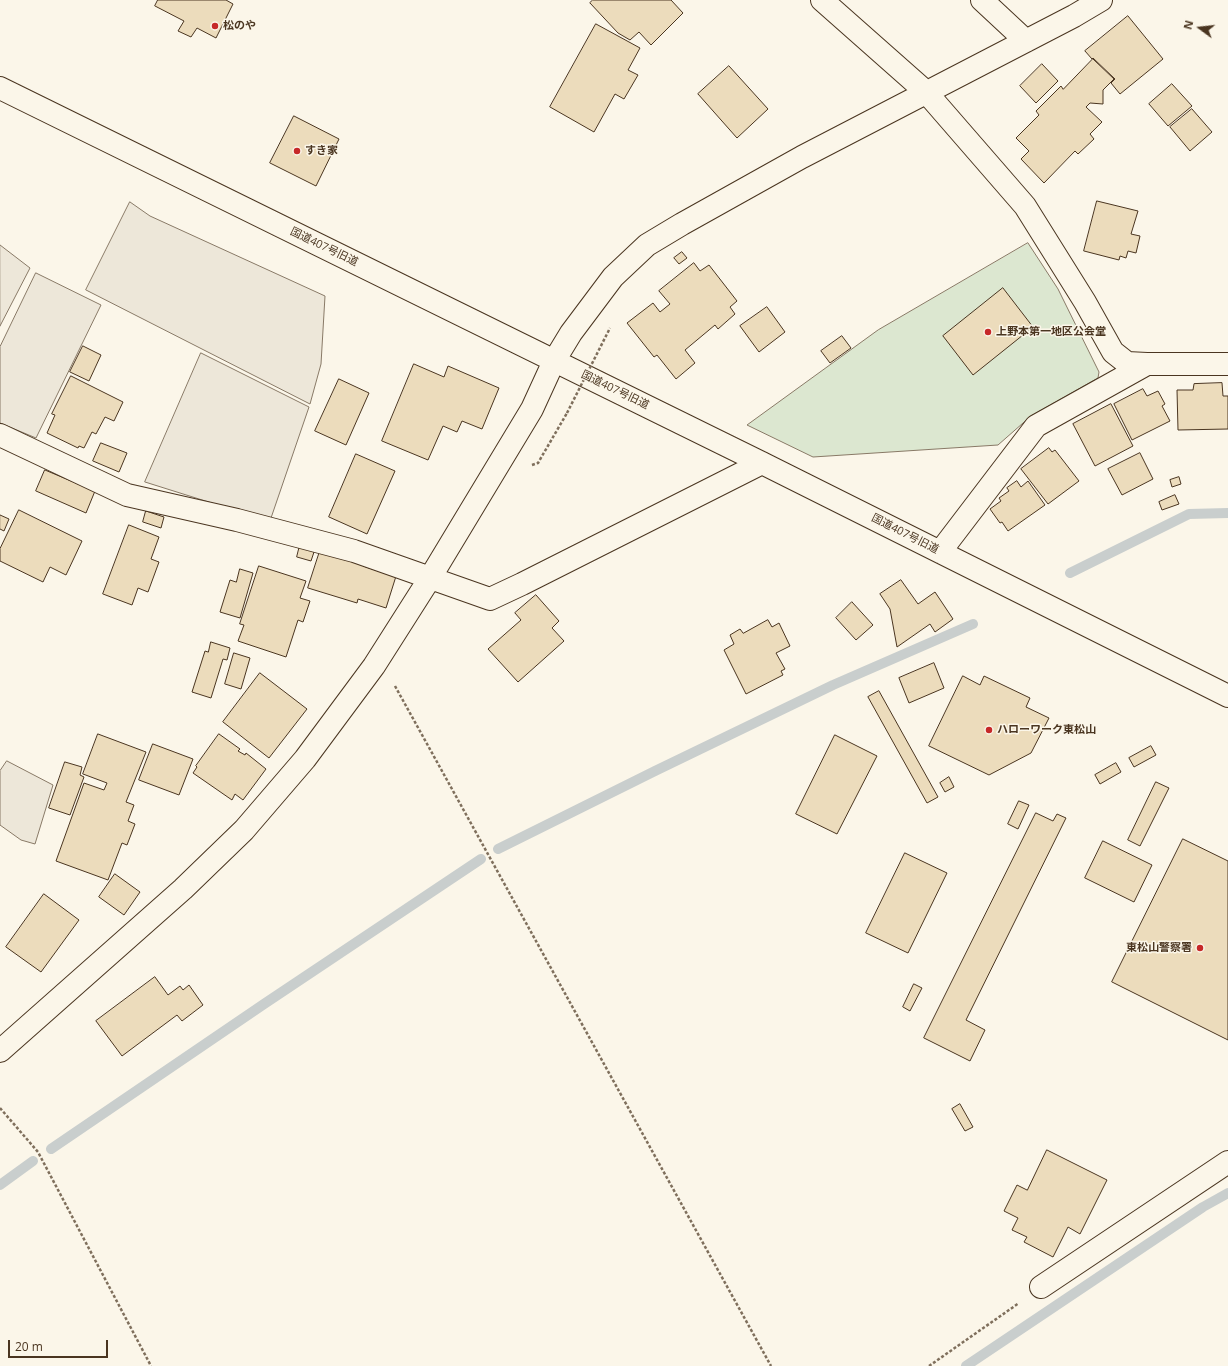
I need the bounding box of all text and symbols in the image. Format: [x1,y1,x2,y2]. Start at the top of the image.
north arrow [1180,8,1220,48]
place label: 松のや [223,19,256,33]
text: N [1180,19,1196,31]
marker: 松のや [210,21,220,31]
place label: すき家 [305,144,338,158]
marker: すき家 [292,146,302,156]
street label: 国道407号旧道 [288,225,360,269]
place label: 上野本第一地区公会堂 [996,325,1106,339]
marker: 上野本第一地区公会堂 [983,327,993,337]
street label: 国道407号旧道 [579,368,651,412]
street label: 国道407号旧道 [869,511,941,557]
place label: ハローワーク東松山 [997,723,1096,737]
marker: ハローワーク東松山 [984,725,994,735]
place label: 東松山警察署 [1126,941,1192,955]
marker: 東松山警察署 [1195,943,1205,953]
scale bar [10,1332,110,1358]
text: 20 m [15,1338,43,1355]

